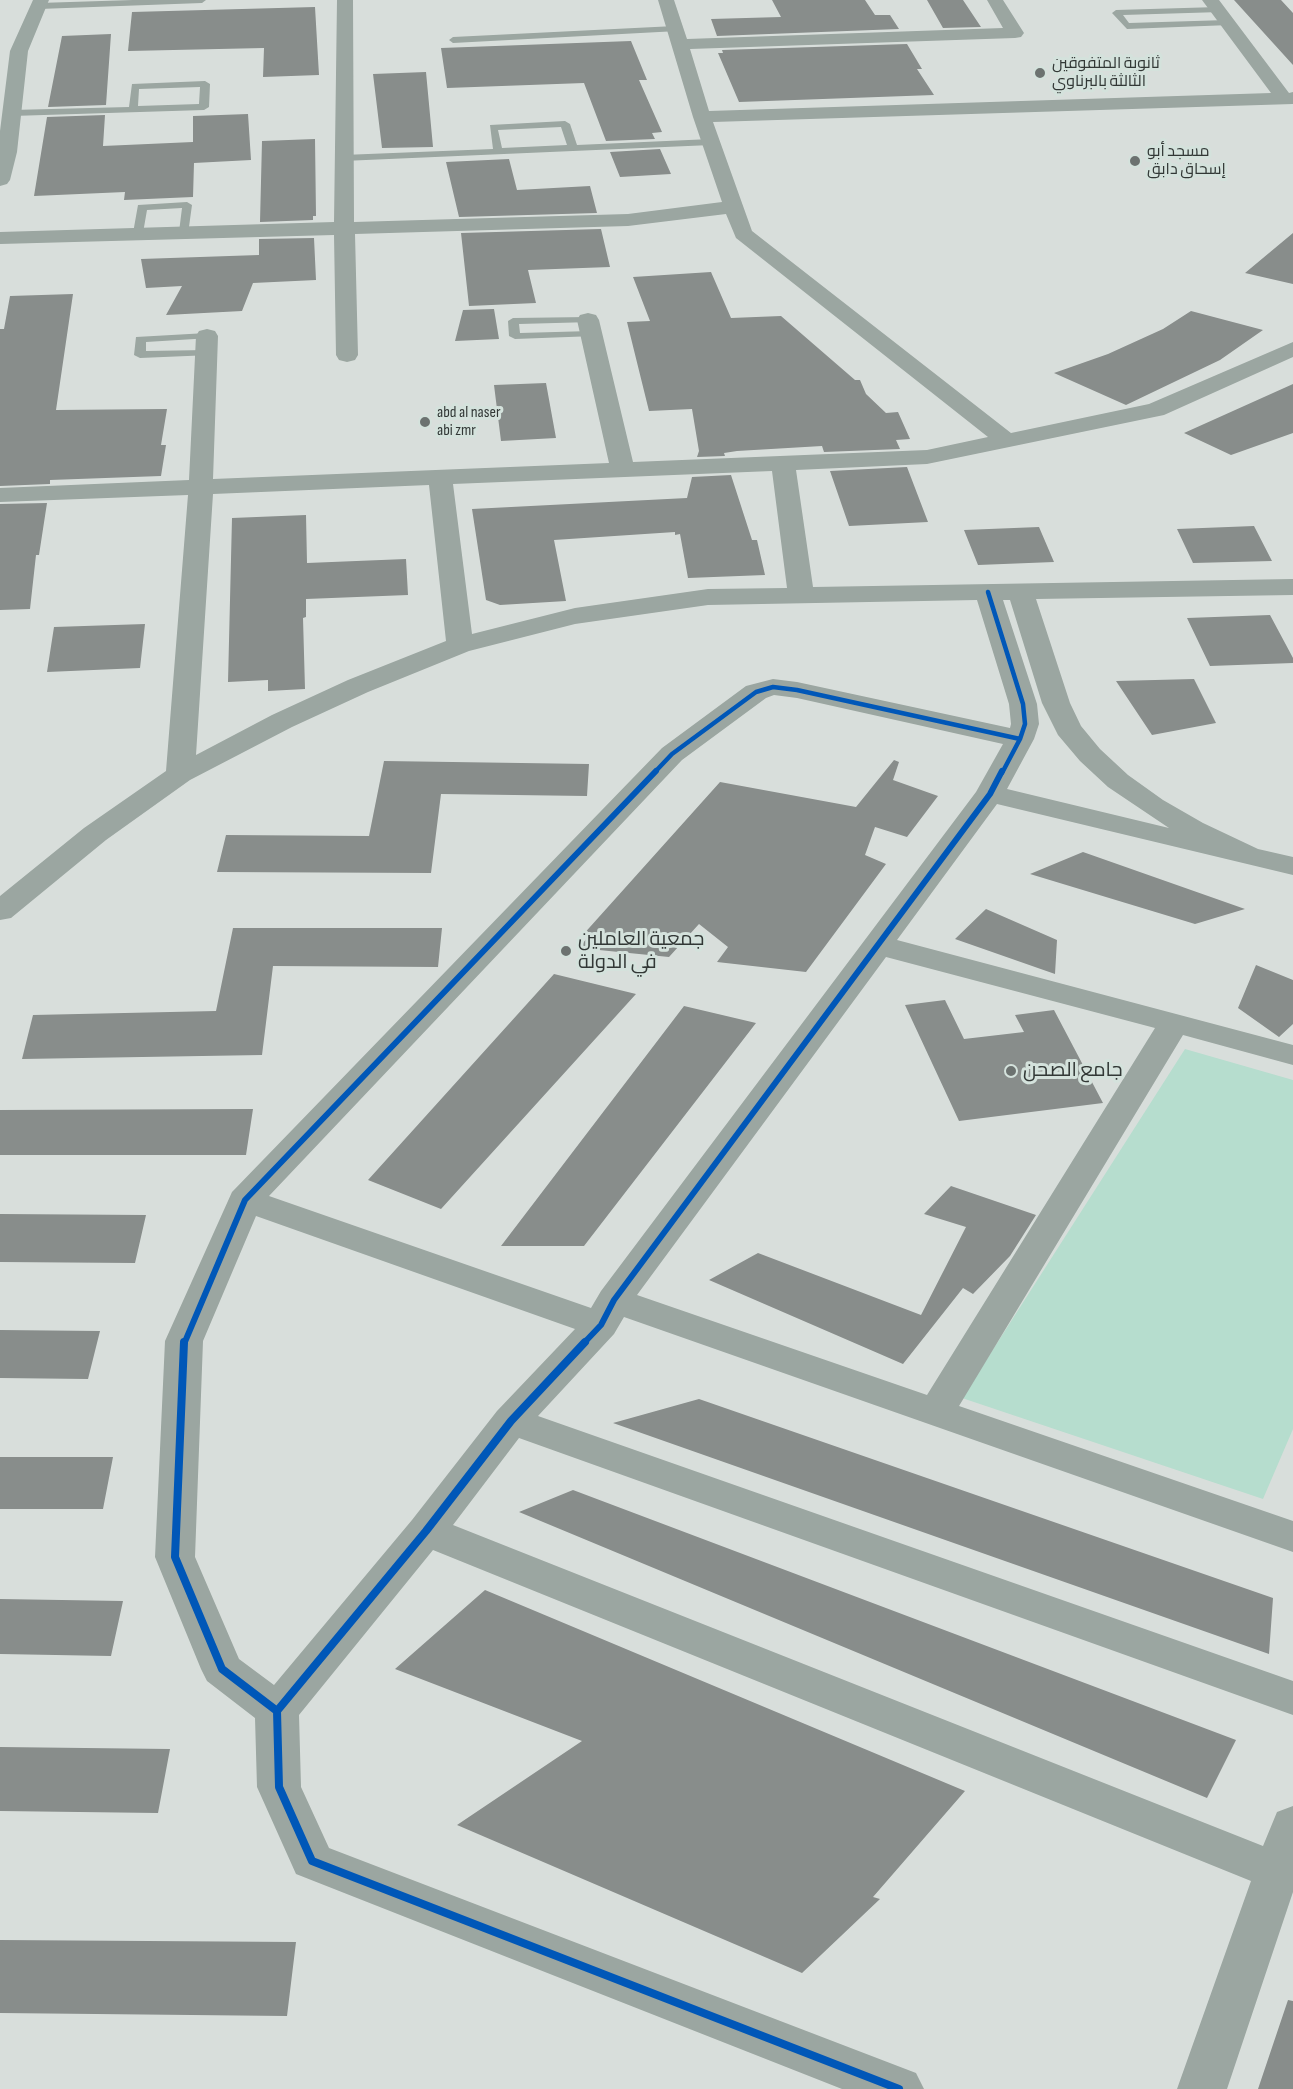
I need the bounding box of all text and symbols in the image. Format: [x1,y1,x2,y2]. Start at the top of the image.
place label: ثانوية المتفوقين الثالثة بالبرناوي [1052,54,1160,92]
marker: ثانوية المتفوقين الثالثة بالبرناوي [1033,66,1047,80]
place label: مسجد أبو إسحاق دابق [1147,142,1226,180]
marker: مسجد أبو إسحاق دابق [1128,154,1142,168]
place label: abd al naser abi zmr [437,403,500,441]
marker: abd al naser abi zmr [418,415,432,429]
place label: جمعية العاملين في الدولة [578,928,704,975]
marker: جمعية العاملين في الدولة [559,944,573,958]
place label: جامع الصحن [1023,1059,1123,1083]
marker: جامع الصحن [1004,1064,1018,1078]

